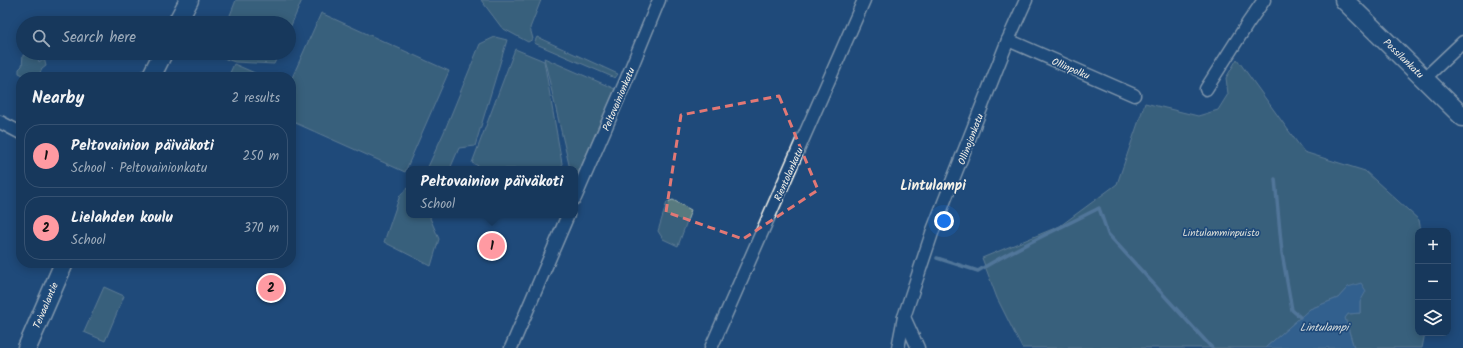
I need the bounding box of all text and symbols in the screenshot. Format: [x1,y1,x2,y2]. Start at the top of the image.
search box [16,16,296,60]
text: Search here [62,26,136,50]
icon: search [30,27,52,49]
street label: Possilankatu [1379,35,1427,82]
street label: Ollinpolku [1049,54,1092,84]
street label: Peltovainionkatu [598,65,640,134]
text: Nearby [32,85,84,112]
text: 2 results [232,88,280,109]
street label: Ollinojankatu [954,111,988,167]
text: Peltovainion päiväkoti [71,134,214,158]
street label: Rientolankatu [770,145,808,204]
text: 1 [44,146,48,167]
text: 250 m [242,146,279,167]
text: School · Peltovainionkatu [71,158,207,179]
popup [406,166,578,218]
text: Peltovainion päiväkoti [421,170,563,194]
district label: Lintulampi [900,175,966,197]
text: School [421,194,455,215]
text: Lielahden koulu [71,206,173,230]
your location [934,211,954,231]
text: 2 [42,218,50,239]
text: 370 m [244,218,279,239]
park label: Lintulamminpuisto [1182,225,1260,241]
map controls [1415,228,1451,336]
button: + [1415,228,1451,264]
text: School [71,230,106,251]
pin: 1 [479,231,505,261]
button: − [1415,264,1451,300]
pin: 2 [258,273,284,303]
street label: Teivaalantie [29,279,63,331]
button: layers [1415,300,1451,336]
water label: Lintulampi [1300,319,1351,337]

